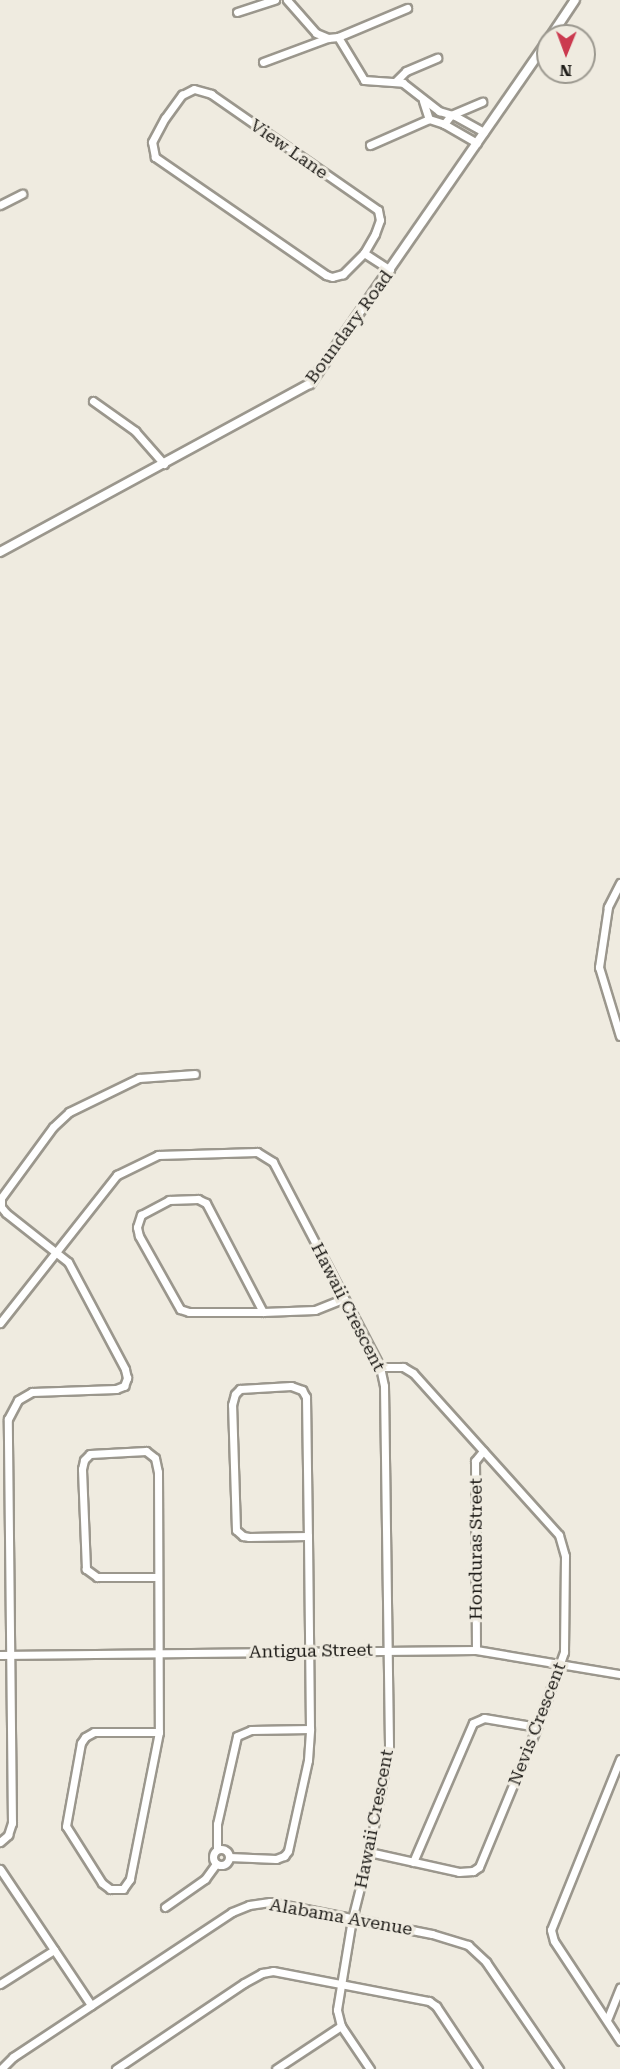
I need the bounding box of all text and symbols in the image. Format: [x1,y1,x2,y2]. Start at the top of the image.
north arrow [536,24,596,84]
text: N [559,61,572,80]
street label: View Lane [246,114,332,184]
street label: Boundary Road [301,266,397,388]
street label: Hawaii Crescent [306,1239,390,1375]
street label: Honduras Street [465,1478,487,1620]
street label: Antigua Street [249,1639,373,1663]
street label: Nevis Crescent [504,1659,570,1789]
street label: Hawaii Crescent [350,1748,398,1890]
street label: Alabama Avenue [268,1894,414,1940]

